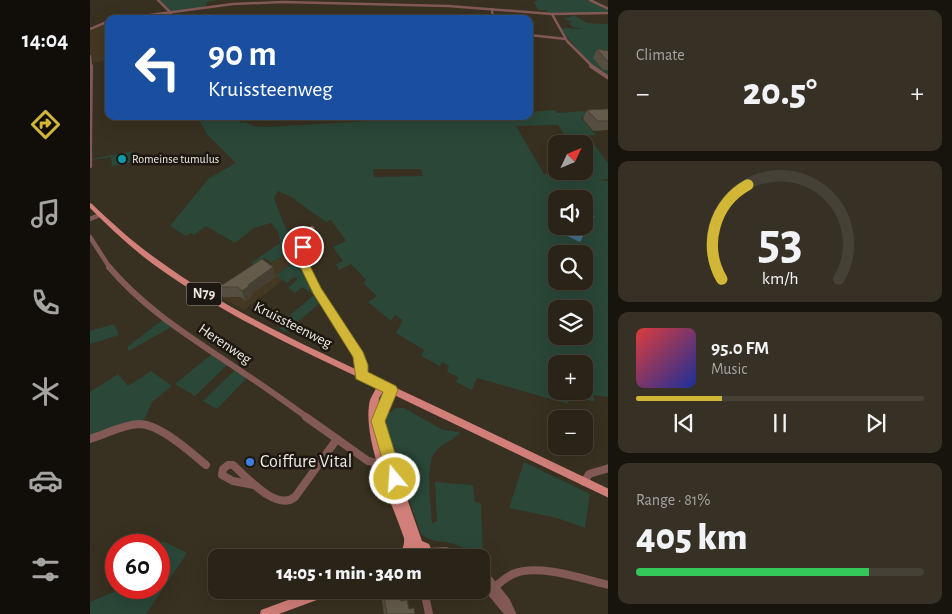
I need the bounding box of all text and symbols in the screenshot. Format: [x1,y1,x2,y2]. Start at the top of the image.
text: 14:04 [22,29,68,51]
icon: left [125,35,190,100]
text: 90 m [208,37,277,72]
text: Climate [636,47,685,63]
text: 20.5° [743,74,817,112]
text: Kruissteenweg [208,78,333,100]
text: − [636,80,649,108]
text: + [911,80,924,108]
icon: directions [28,107,63,142]
north arrow [548,135,592,180]
map controls [548,135,593,455]
marker: Romeinse tumulus [116,153,128,165]
place label: Romeinse tumulus [132,153,219,165]
button: sound [548,190,593,235]
icon: music [28,196,63,231]
text: 53 [758,216,802,268]
pin [282,226,324,268]
icon: arrive [289,233,317,261]
button: search [548,245,593,290]
text: km/h [762,270,798,288]
road number: N79 [186,282,222,306]
icon: phone [28,285,63,320]
street label: Kruissteenweg [252,299,335,351]
button: layers [548,300,593,345]
street label: Herenweg [196,321,255,367]
text: 95.0 FM [711,339,769,358]
button: + [548,355,593,400]
text: Music [711,361,747,377]
icon: climate [28,374,63,409]
icon: previous [670,409,698,437]
icon: pause [766,409,794,437]
icon: next [862,409,890,437]
button: − [548,410,593,455]
position arrow [368,452,420,504]
place label: Coiffure Vital [260,453,352,471]
marker: Coiffure Vital [244,456,256,468]
icon: car [28,463,63,498]
text: Range · 81% [636,492,710,508]
text: 405 km [636,519,748,557]
speed limit sign: 60 [105,534,170,599]
icon: filters [28,552,63,587]
text: 14:05 · 1 min · 340 m [276,564,422,583]

